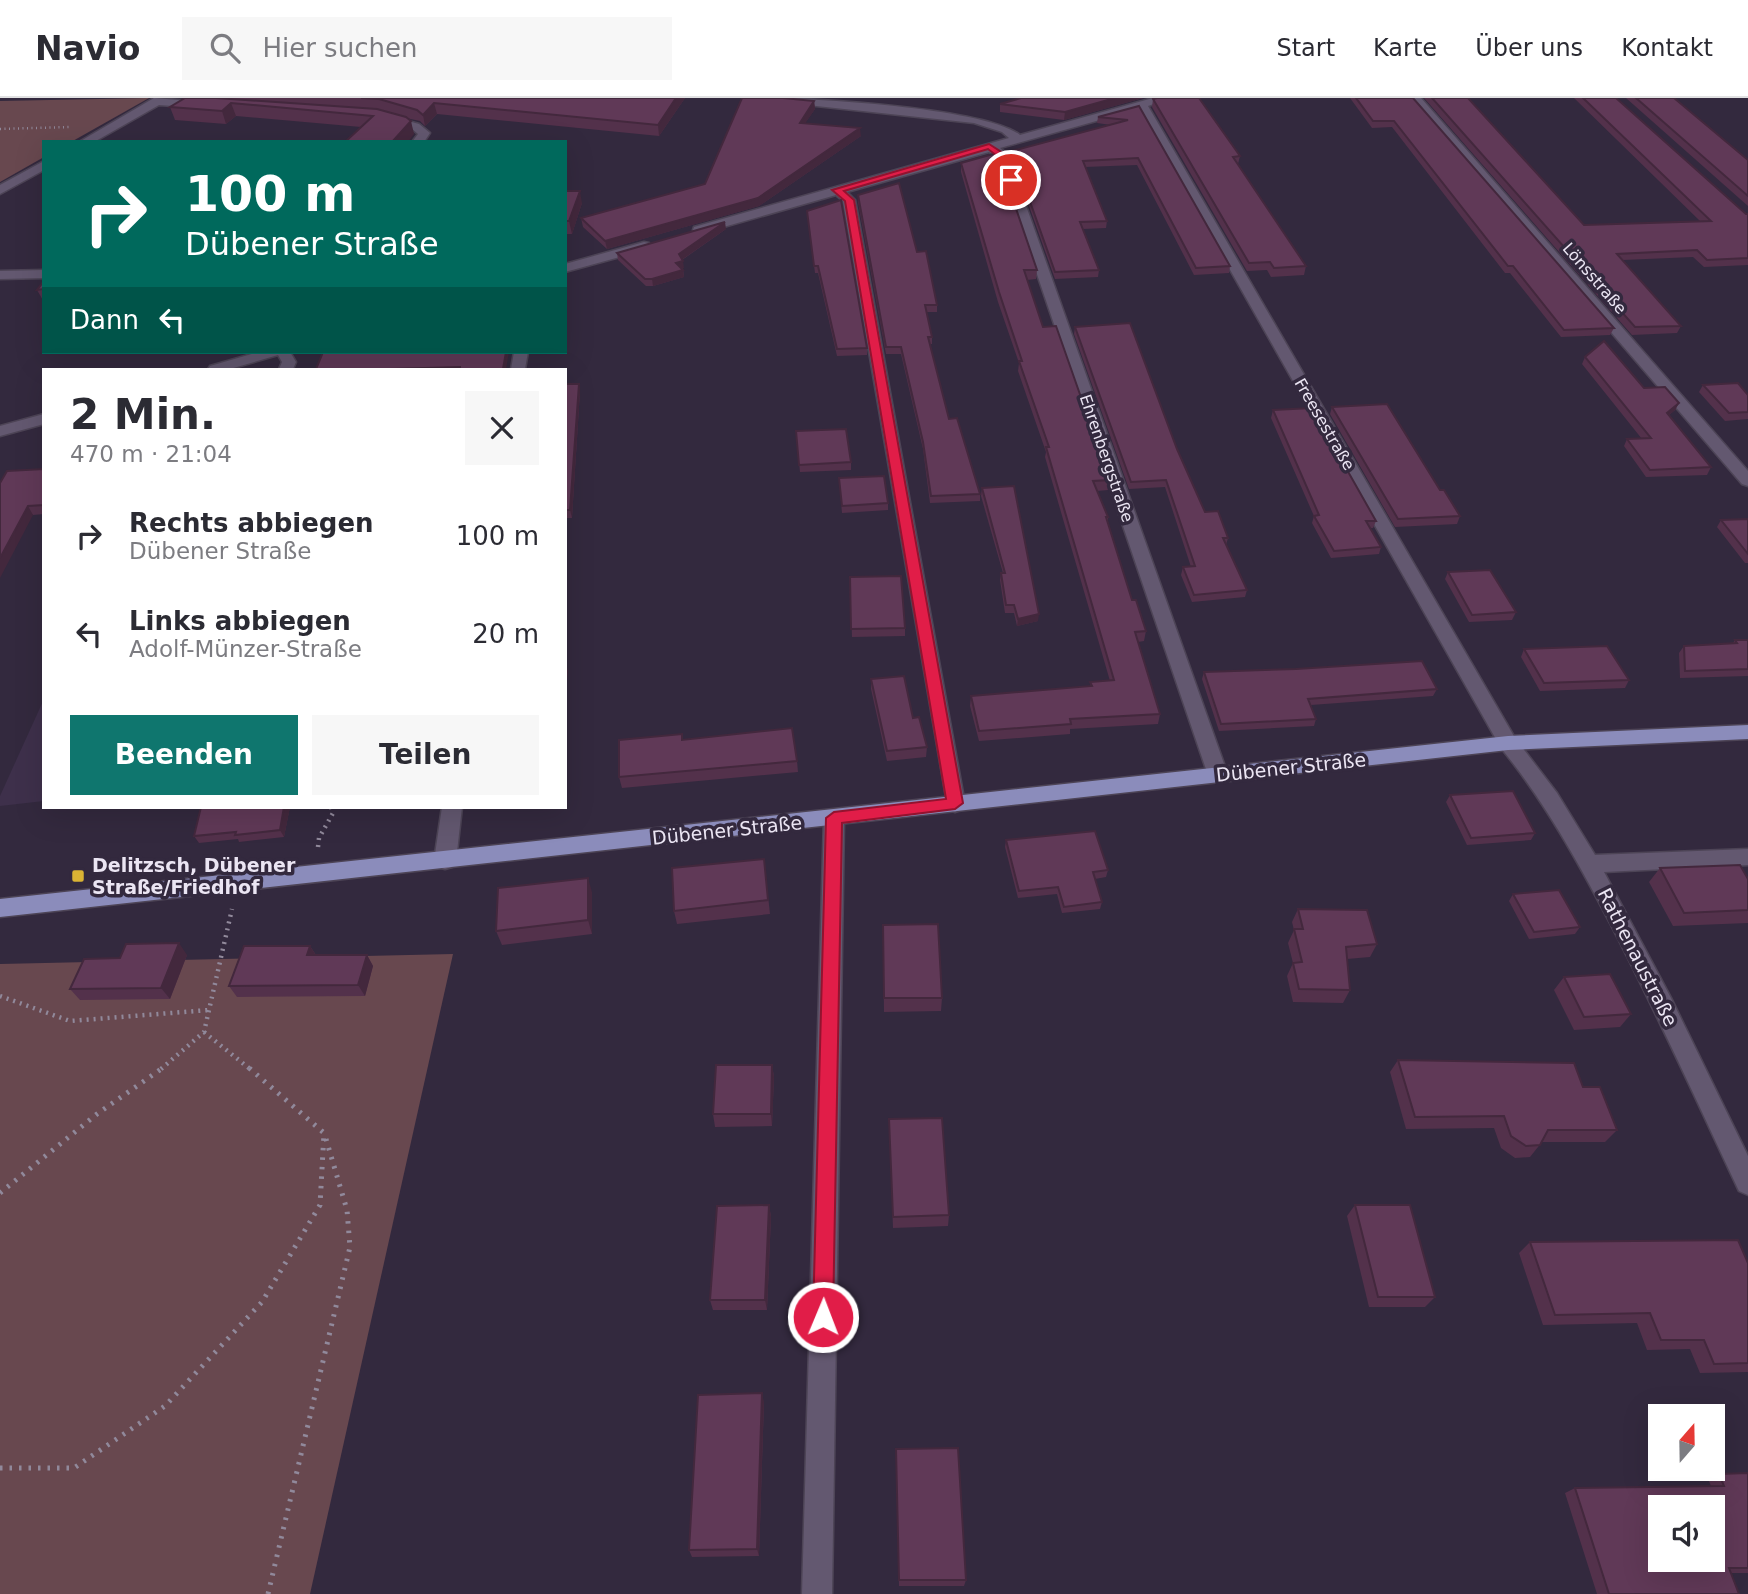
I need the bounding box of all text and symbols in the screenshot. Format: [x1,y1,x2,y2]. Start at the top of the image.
search box [182,17,672,80]
text: Navio [35,29,140,68]
icon: search [206,29,244,67]
text: Hier suchen [262,33,417,63]
text: Start [1276,34,1335,62]
text: Karte [1373,34,1437,62]
text: Über uns [1475,34,1583,62]
text: Kontakt [1621,34,1713,62]
pin [981,150,1041,210]
icon: arrive [992,161,1030,199]
text: 100 m [185,166,355,223]
icon: right [70,168,161,259]
text: Dübener Straße [185,225,439,263]
street label: Lönsstraße [1559,239,1631,318]
icon: left [153,301,191,339]
text: Dann [70,305,139,335]
street label: Freesestraße [1291,375,1359,474]
text: 2 Min. [70,390,216,439]
button: close [465,391,539,465]
street label: Ehrenbergstraße [1076,392,1137,525]
text: 470 m · 21:04 [70,441,232,467]
text: Rechts abbiegen [129,508,374,538]
icon: right [70,517,108,555]
text: 100 m [456,521,539,551]
text: Dübener Straße [129,538,311,564]
text: Links abbiegen [129,606,351,636]
icon: left [70,615,108,653]
text: 20 m [472,619,539,649]
text: Adolf-Münzer-Straße [129,636,362,662]
button: Beenden [70,715,298,795]
button: Teilen [312,715,539,795]
street label: Dübener Straße [1215,748,1367,786]
street label: Dübener Straße [651,811,803,849]
place label: Delitzsch, Dübener Straße/Friedhof [92,854,296,898]
marker: Delitzsch, Dübener Straße/Friedhof [70,868,86,884]
street label: Rathenaustraße [1594,884,1682,1030]
position arrow [786,1280,860,1354]
north arrow [1648,1404,1726,1480]
map controls [1648,1404,1725,1572]
button: sound [1648,1495,1725,1572]

